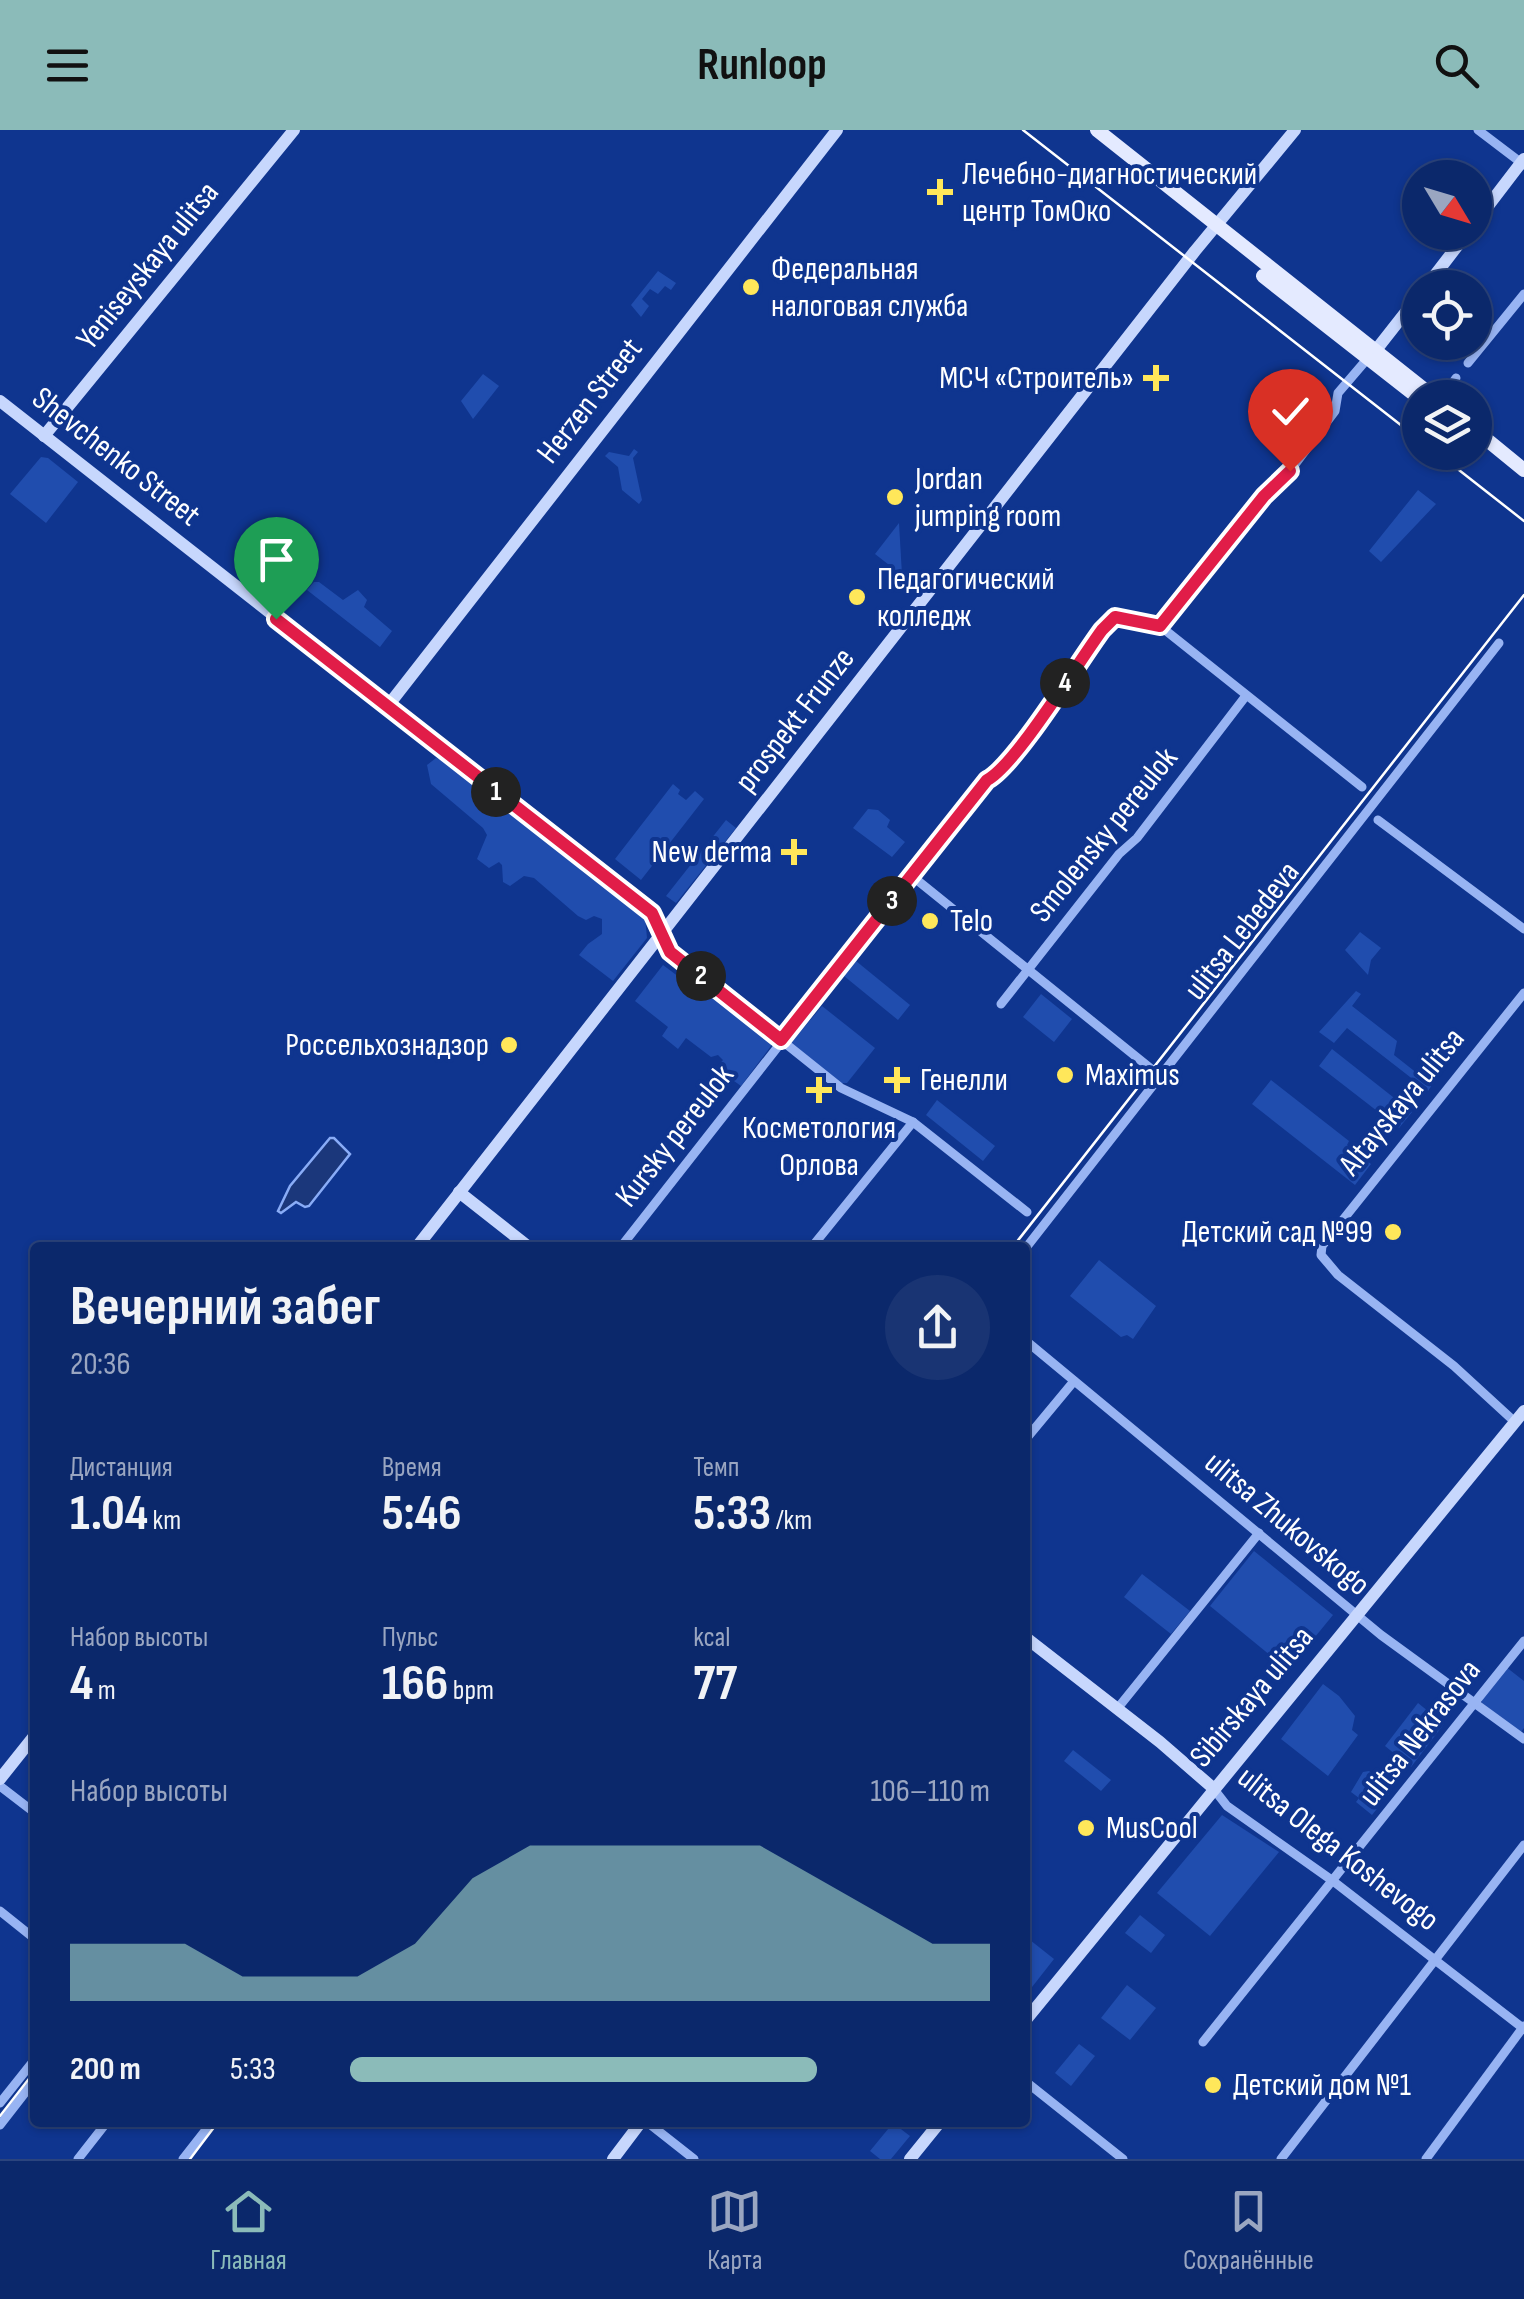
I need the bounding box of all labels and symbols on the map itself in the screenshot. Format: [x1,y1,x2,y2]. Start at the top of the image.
place label: Лечебно-диагностический центр ТомОко [962,155,1257,231]
north arrow [1402,160,1492,250]
street label: Yeniseyskaya ulitsa [68,174,228,358]
marker: Лечебно-диагностический центр ТомОко [927,179,953,205]
place label: Федеральная налоговая служба [771,250,968,326]
marker: Федеральная налоговая служба [740,276,762,298]
street label: Herzen Street [529,330,651,472]
place label: МСЧ «Строитель» [939,359,1134,398]
marker: МСЧ «Строитель» [1143,365,1169,391]
pin [1248,369,1333,472]
street label: Shevchenko Street [24,379,208,535]
place label: Jordan jumping room [914,460,1061,536]
marker: Jordan jumping room [884,486,906,508]
pin [234,517,319,620]
place label: Педагогический колледж [877,560,1055,636]
marker: Педагогический колледж [846,586,868,608]
street label: prospekt Frunze [727,640,863,800]
pin: 4 [1040,658,1090,708]
street label: Smolensky pereulok [1022,740,1186,930]
pin: 1 [471,767,521,817]
place label: New derma [652,833,772,872]
marker: New derma [781,839,807,865]
street label: ulitsa Lebedeva [1176,854,1308,1008]
pin: 3 [867,876,917,926]
place label: Telo [950,902,993,941]
marker: Telo [919,910,941,932]
pin: 2 [676,951,726,1001]
street label: Altayskaya ulitsa [1330,1020,1473,1184]
place label: Россельхознадзор [285,1026,489,1065]
marker: Россельхознадзор [498,1034,520,1056]
place label: Maximus [1085,1056,1180,1095]
street label: Kursky pereulok [607,1057,743,1215]
place label: Генелли [920,1061,1008,1100]
marker: Maximus [1054,1064,1076,1086]
marker: Генелли [884,1067,910,1093]
marker: Косметология Орлова [806,1077,832,1103]
place label: Косметология Орлова [742,1109,896,1185]
place label: Детский сад №99 [1182,1213,1373,1252]
marker: Детский сад №99 [1382,1221,1404,1243]
street label: ulitsa Zhukovskogo [1196,1443,1378,1605]
street label: Sibirskaya ulitsa [1182,1619,1322,1775]
street label: ulitsa Nekrasova [1351,1652,1489,1814]
street label: ulitsa Olega Koshevogo [1230,1758,1446,1940]
place label: MusCool [1106,1809,1198,1848]
marker: MusCool [1075,1817,1097,1839]
place label: Детский дом №1 [1233,2066,1411,2105]
marker: Детский дом №1 [1202,2074,1224,2096]

